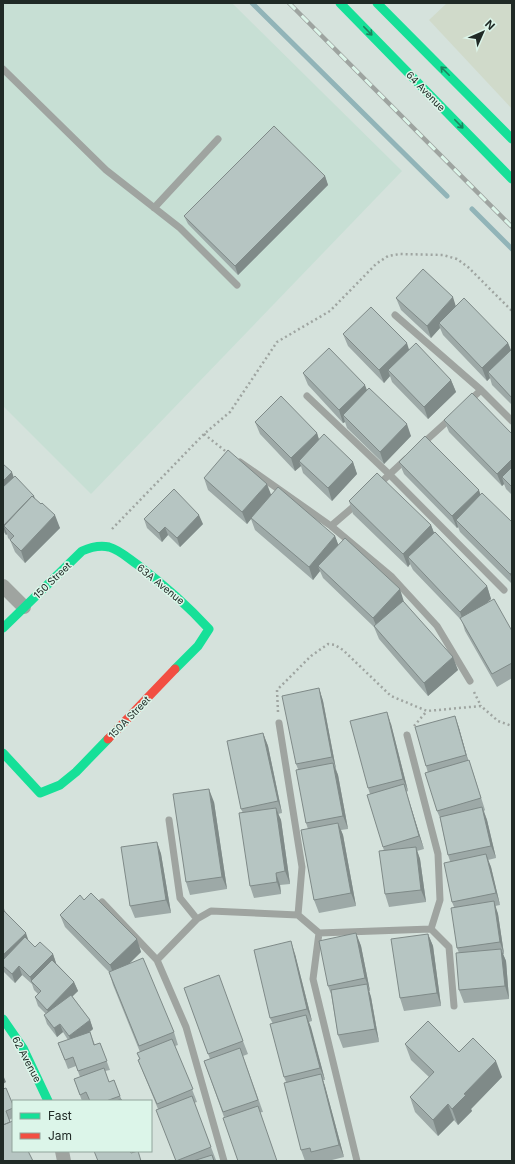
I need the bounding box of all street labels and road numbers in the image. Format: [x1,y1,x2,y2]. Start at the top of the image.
street label: 64 Avenue [404,69,448,113]
street label: 150 Street [31,559,74,601]
street label: 63A Avenue [135,561,187,607]
street label: 150A Street [106,693,153,741]
street label: 62 Avenue [10,1034,44,1084]

